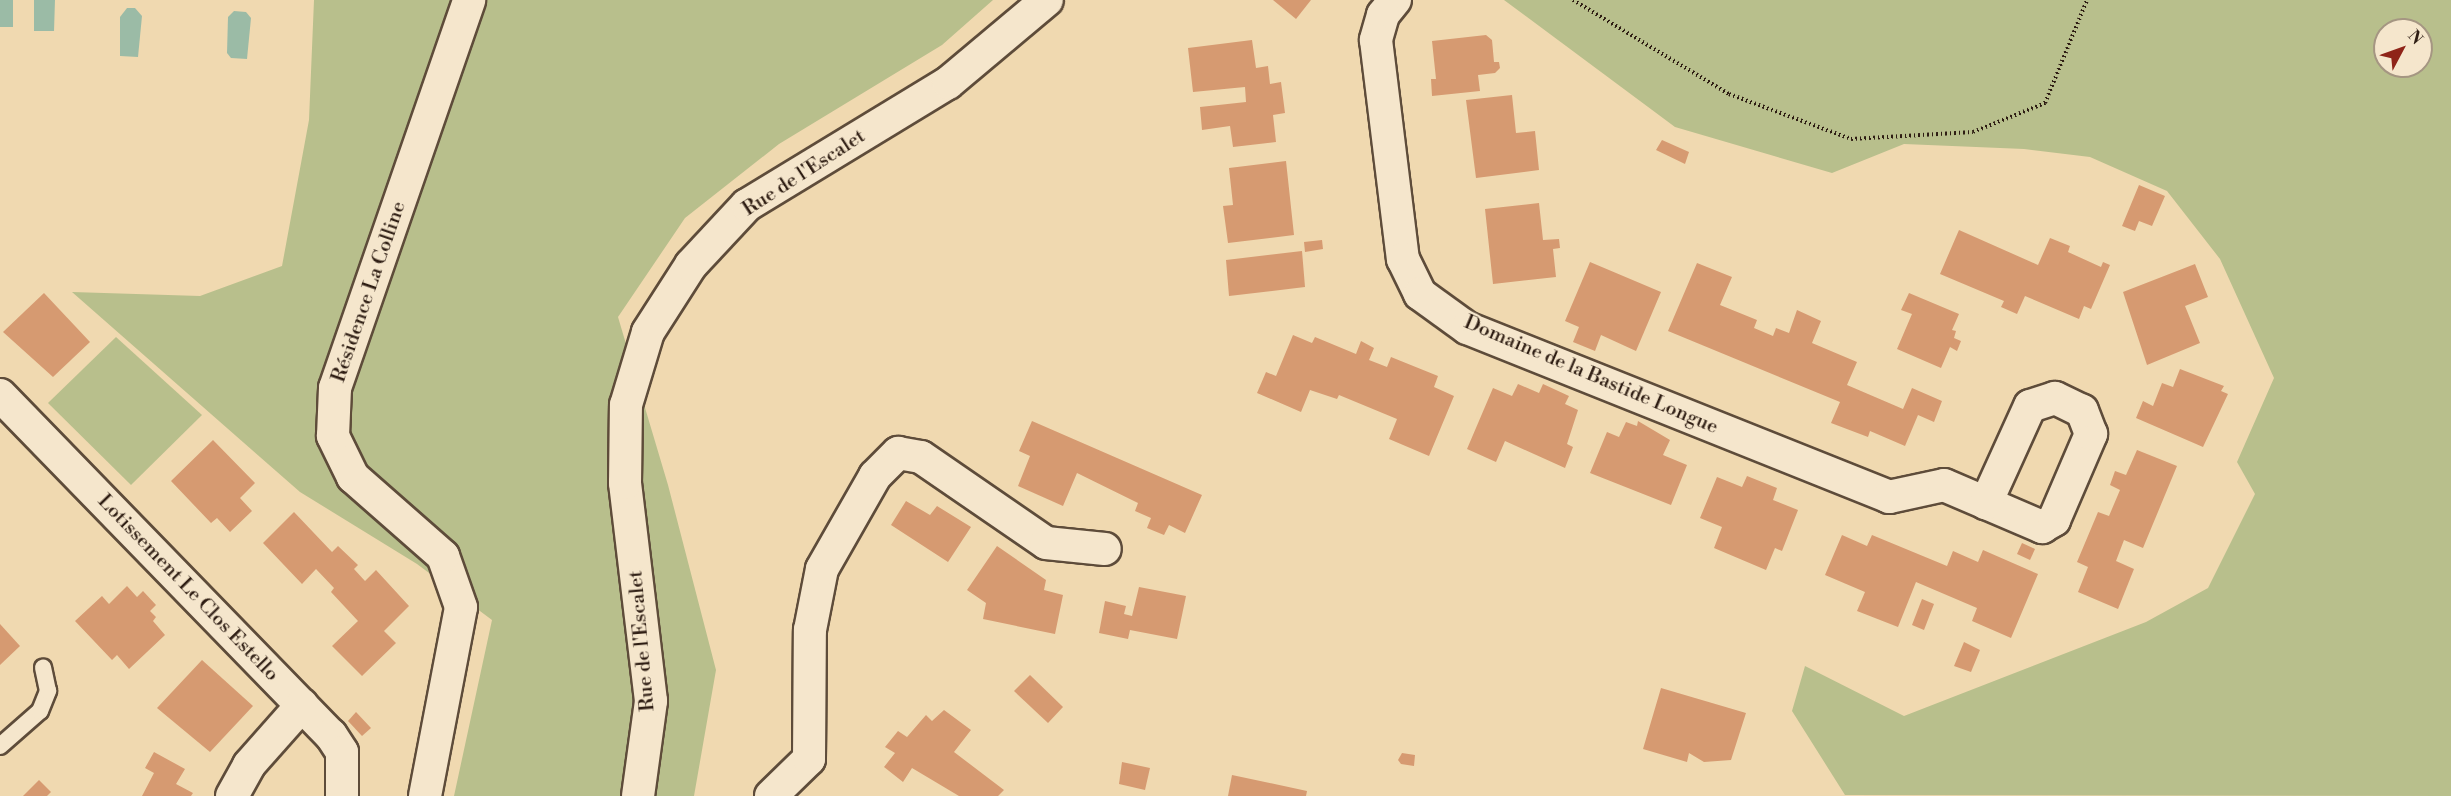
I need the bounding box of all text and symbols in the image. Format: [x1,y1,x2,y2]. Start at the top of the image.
north arrow [2373,18,2433,78]
text: N [2403,26,2427,49]
street label: Rue de l'Escalet [738,124,870,222]
street label: Résidence La Colline [327,198,411,386]
street label: Domaine de la Bastide Longue [1460,311,1722,439]
street label: Lotissement Le Clos Estello [92,490,284,686]
street label: Rue de l'Escalet [624,570,660,712]

